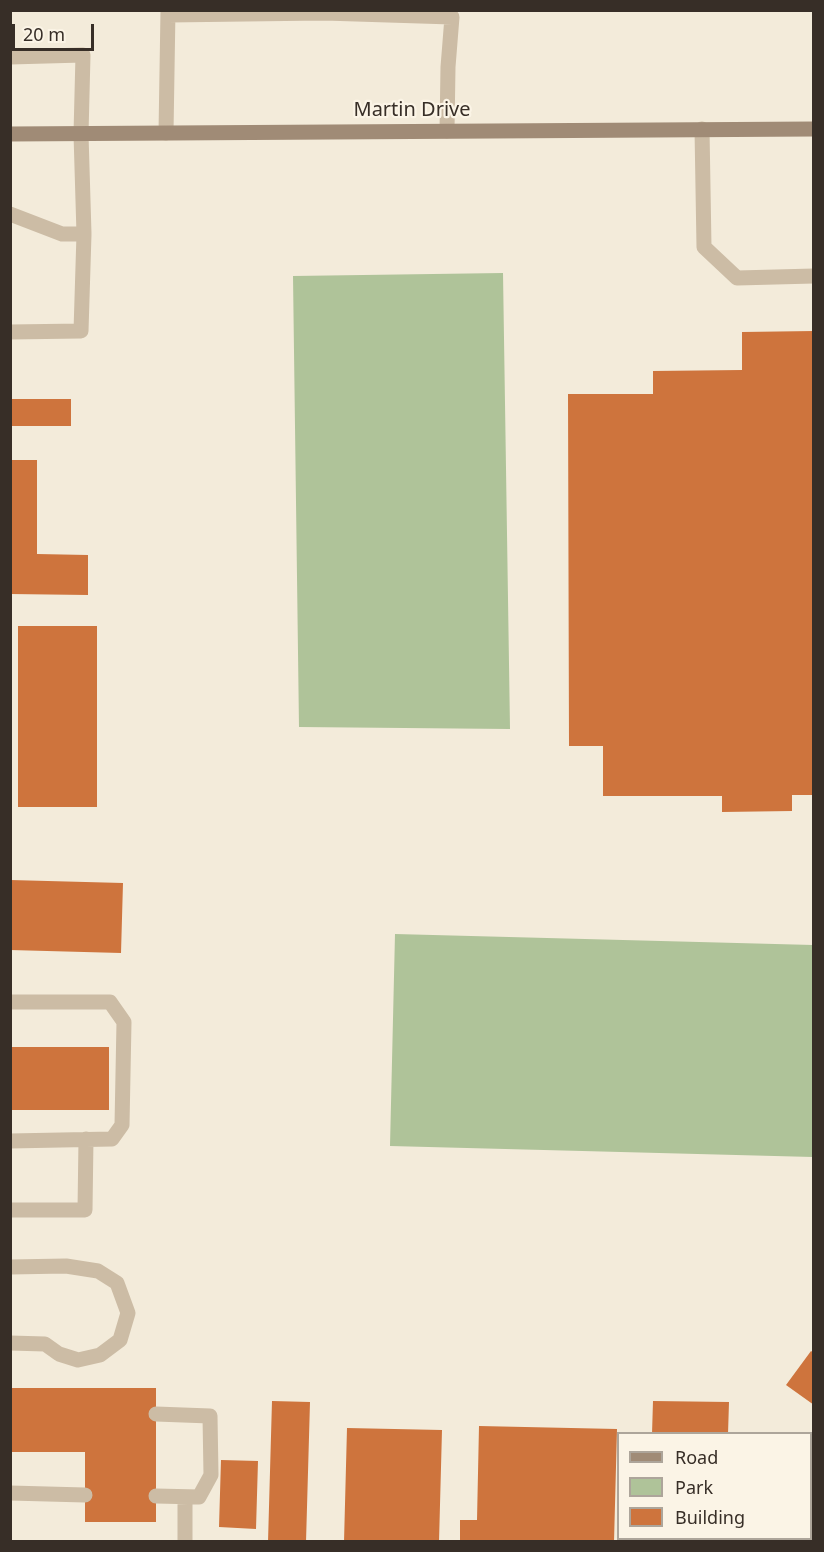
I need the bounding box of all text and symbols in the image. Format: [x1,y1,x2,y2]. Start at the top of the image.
scale bar [15,12,98,50]
text: 20 m [23,22,65,46]
street label: Martin Drive [353,98,471,122]
legend [617,1432,812,1540]
text: Road [675,1445,718,1469]
text: Park [675,1475,713,1499]
text: Building [675,1505,745,1529]

